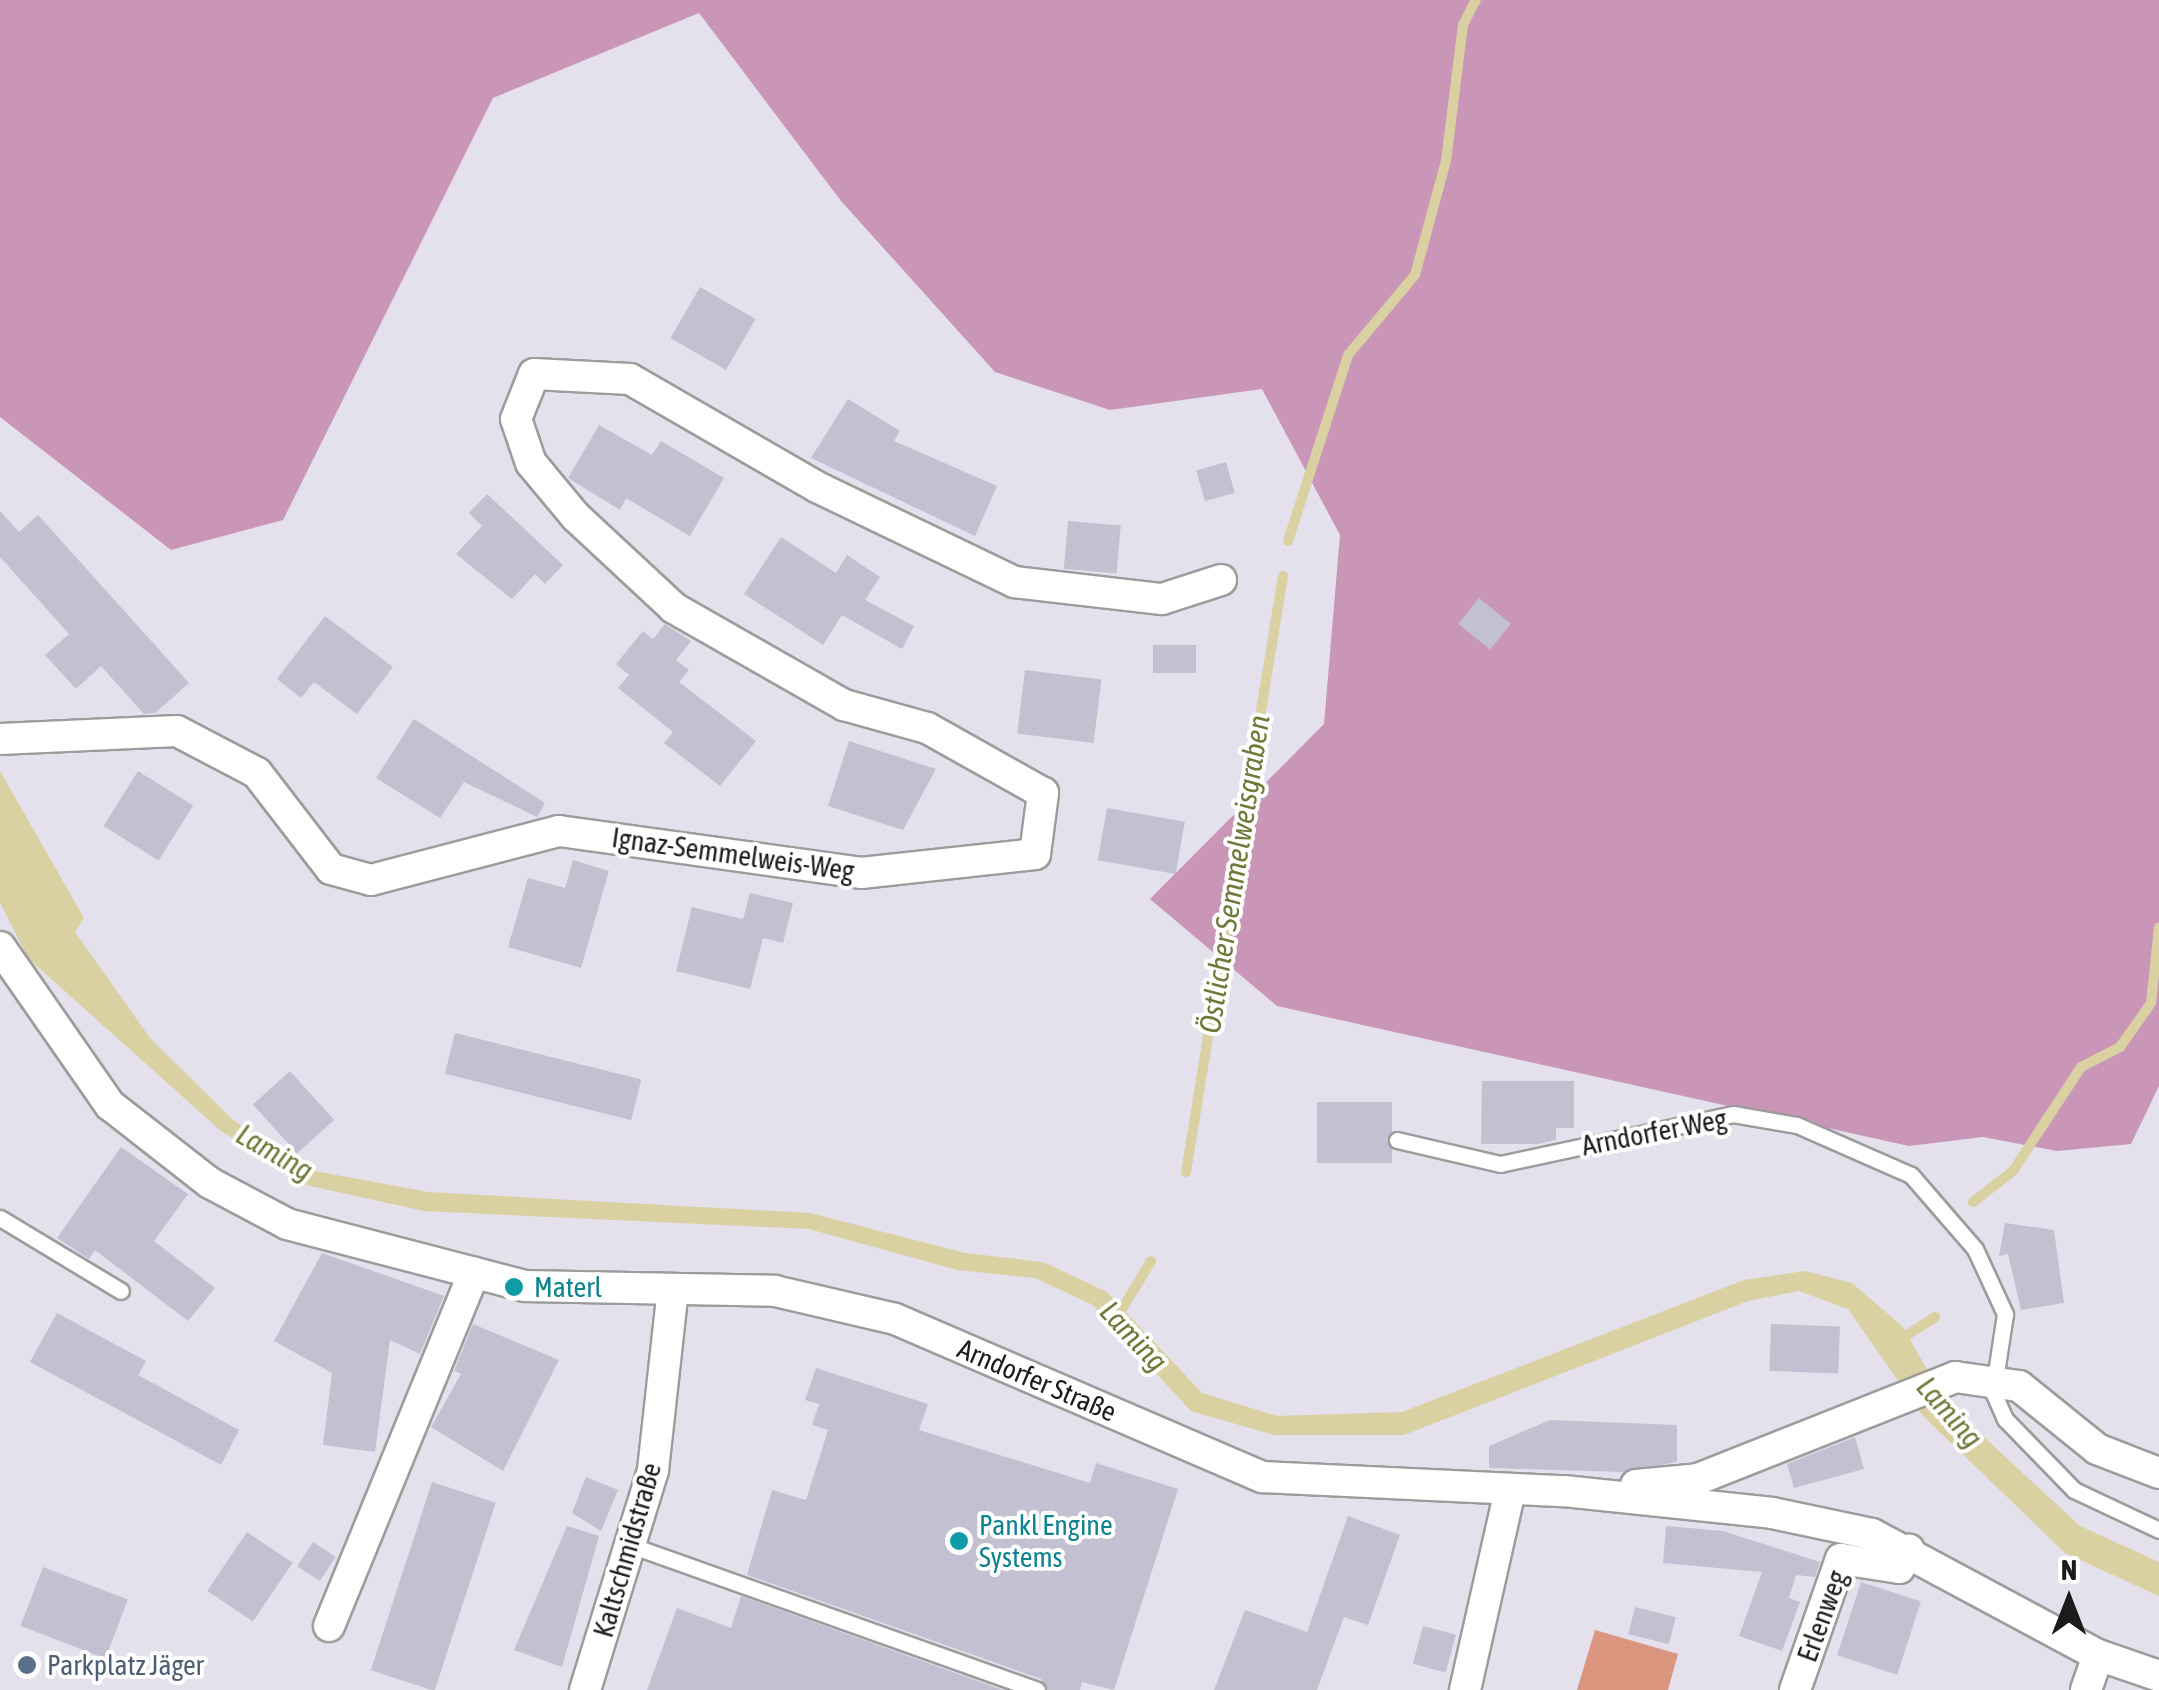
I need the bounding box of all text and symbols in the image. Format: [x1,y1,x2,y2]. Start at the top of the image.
water label: Östlicher Semmelweisgraben [1191,712,1277,1036]
street label: Ignaz-Semmelweis-Weg [610,820,856,888]
street label: Arndorfer Weg [1579,1102,1729,1162]
water label: Laming [230,1116,320,1188]
place label: Materl [534,1270,602,1304]
marker: Materl [503,1276,525,1298]
water label: Laming [1093,1293,1175,1379]
street label: Arndorfer Straße [953,1332,1121,1428]
water label: Laming [1909,1369,1991,1455]
street label: Kaltschmidstraße [586,1459,668,1641]
place label: Pankl Engine Systems [979,1508,1113,1574]
marker: Pankl Engine Systems [948,1530,970,1552]
north arrow [2019,1550,2119,1650]
text: N [2061,1554,2077,1586]
street label: Erlenweg [1790,1566,1854,1666]
place label: Parkplatz Jäger [47,1648,204,1682]
marker: Parkplatz Jäger [16,1654,38,1676]

